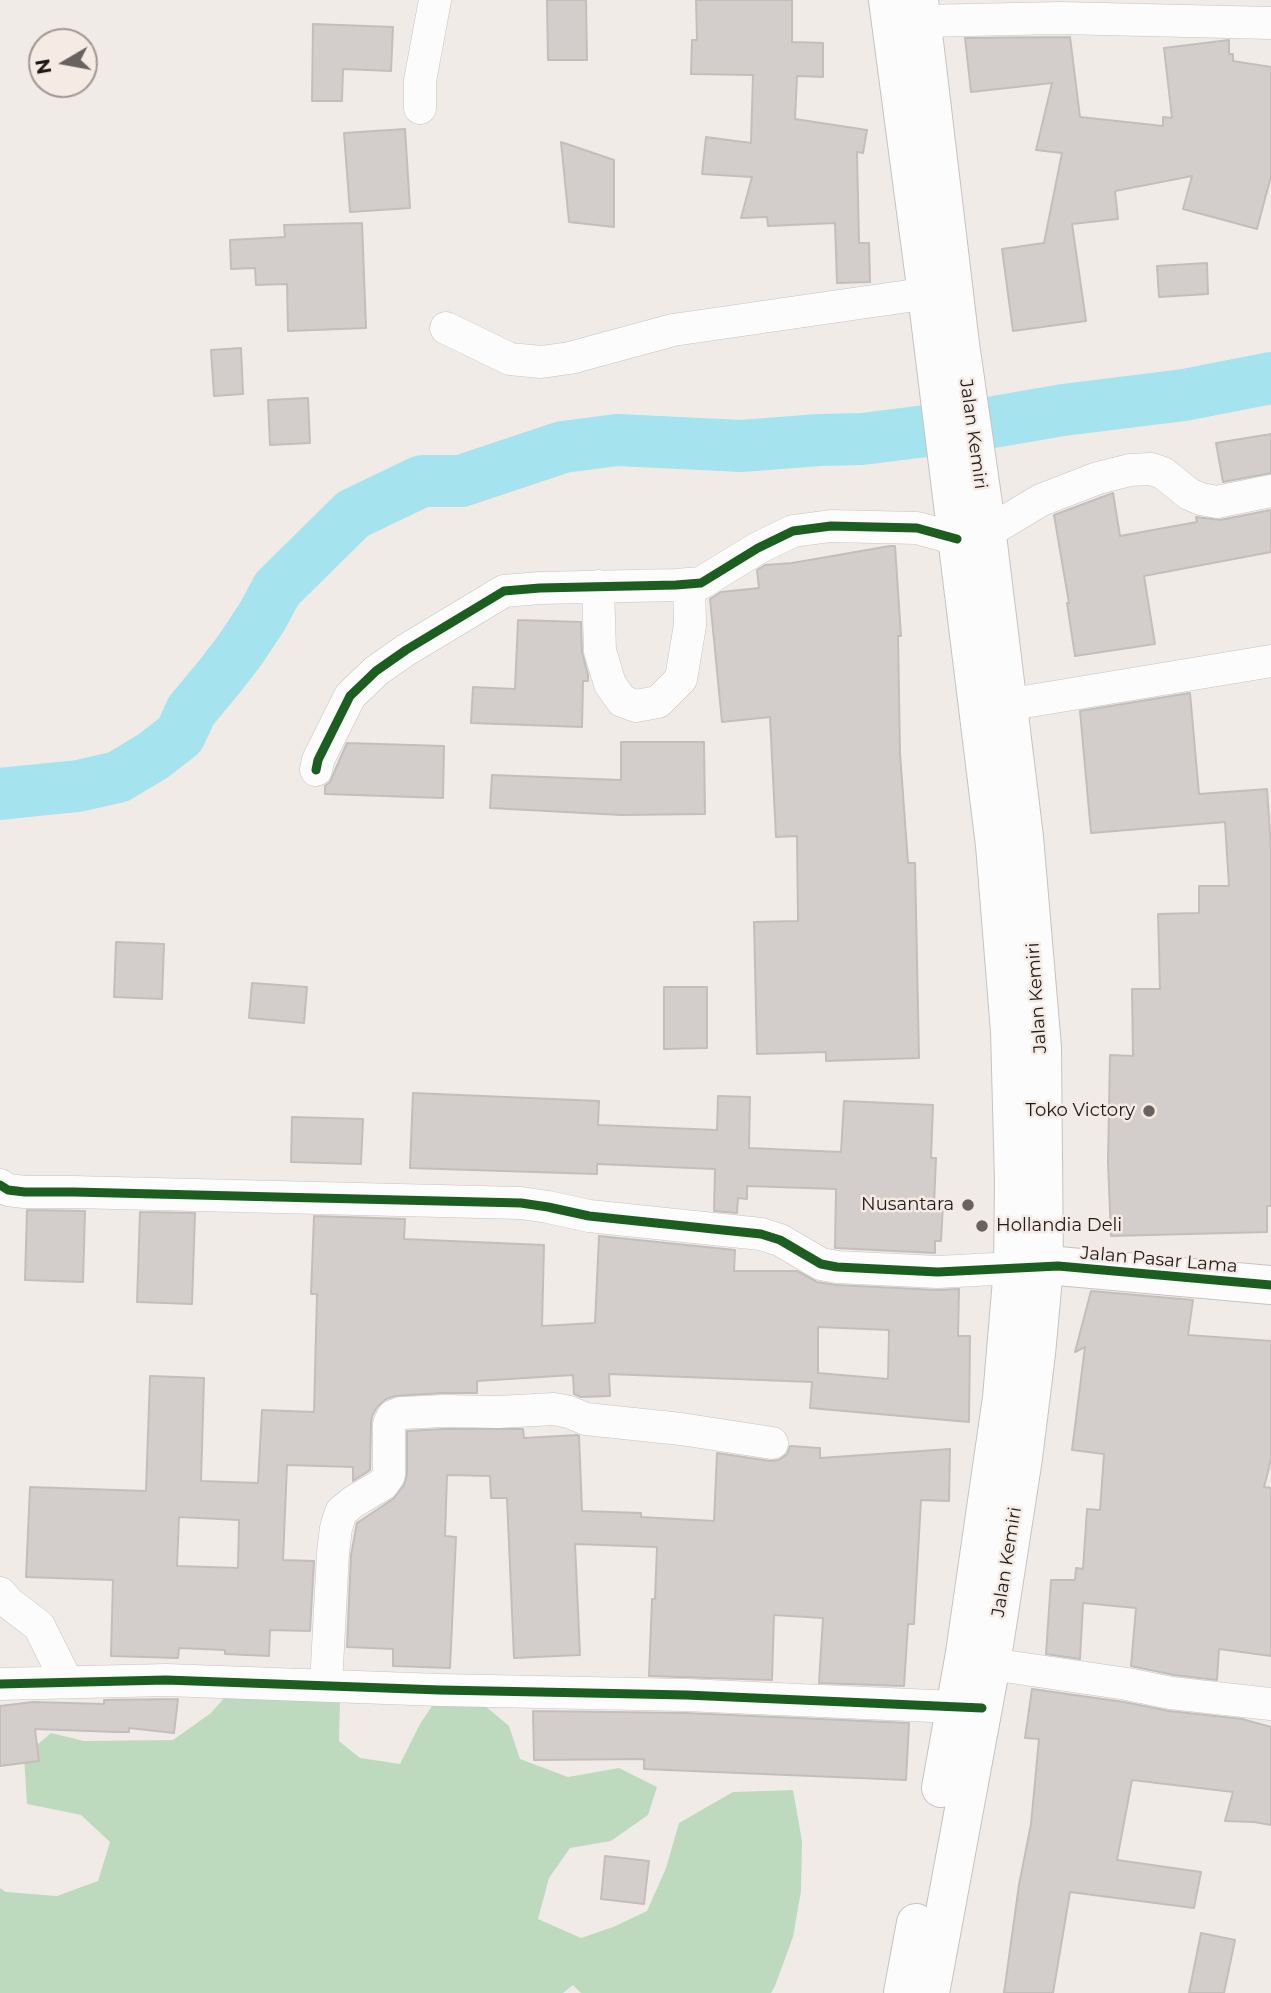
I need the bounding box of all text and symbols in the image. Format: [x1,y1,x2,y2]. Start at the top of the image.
north arrow [28,28,98,98]
text: N [31,57,56,76]
street label: Jalan Kemiri [955,377,991,491]
street label: Jalan Kemiri [1022,942,1052,1054]
place label: Toko Victory [1026,1100,1135,1122]
marker: Toko Victory [1141,1103,1157,1119]
place label: Nusantara [861,1194,954,1216]
marker: Nusantara [960,1197,976,1213]
place label: Hollandia Deli [996,1215,1122,1237]
marker: Hollandia Deli [974,1218,990,1234]
street label: Jalan Pasar Lama [1080,1242,1238,1278]
street label: Jalan Kemiri [988,1505,1026,1619]

